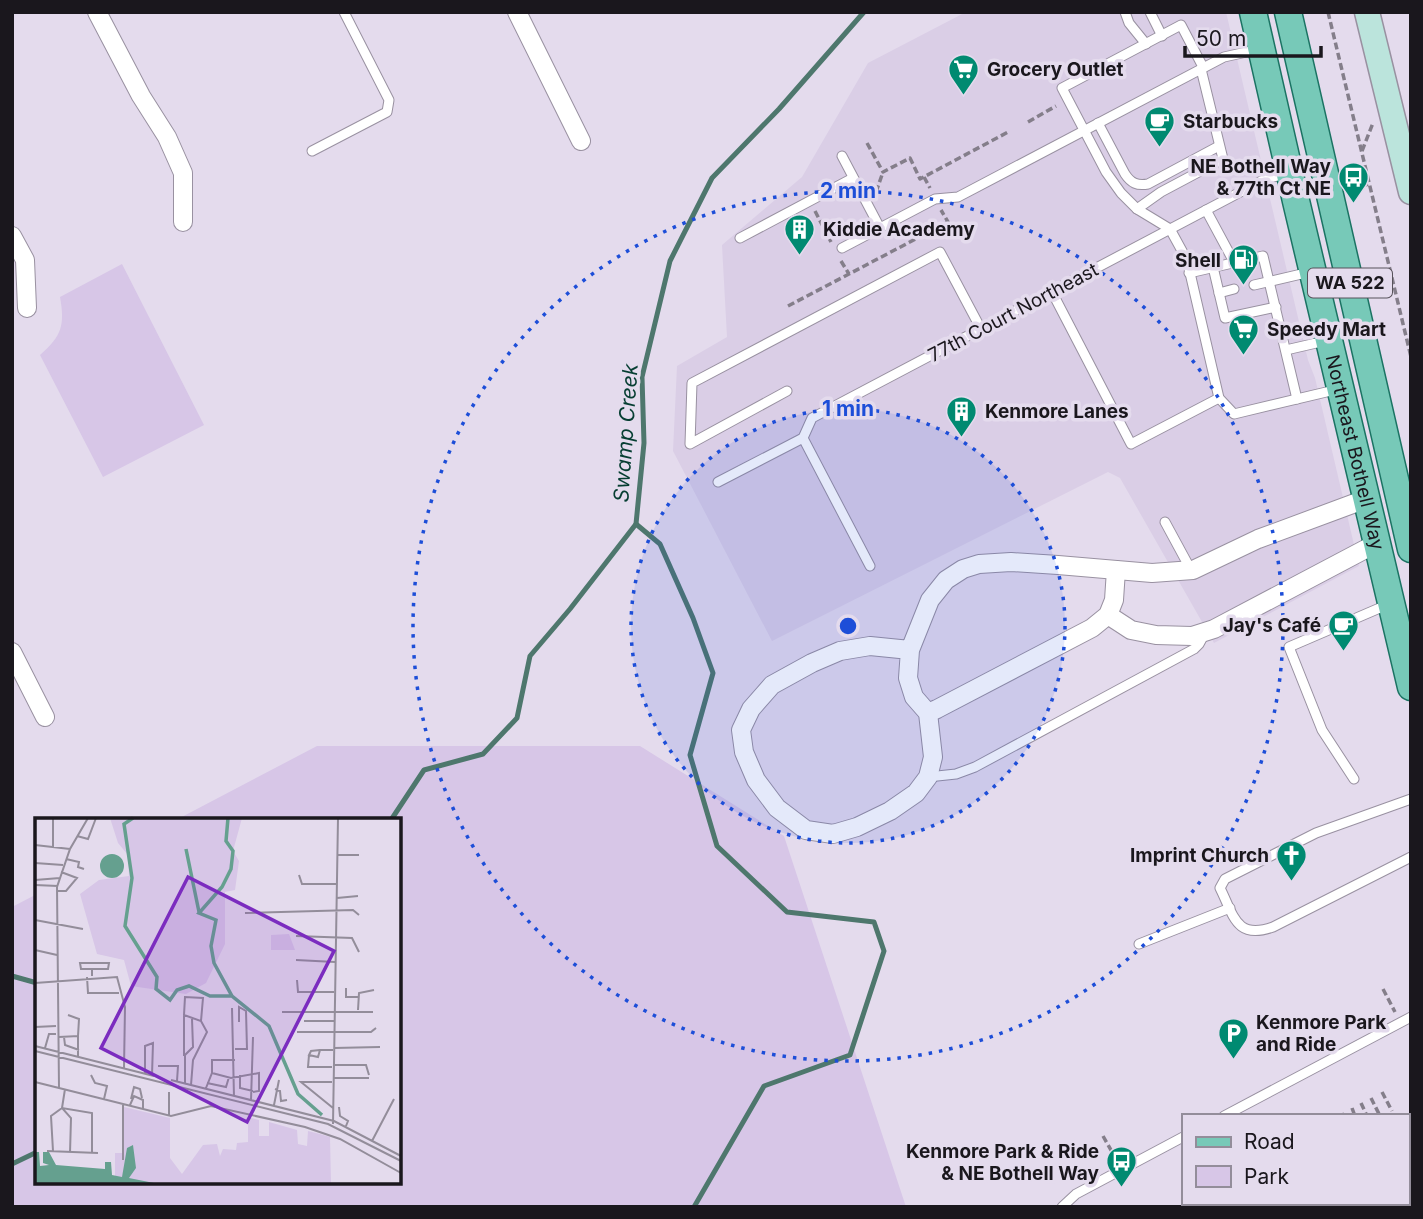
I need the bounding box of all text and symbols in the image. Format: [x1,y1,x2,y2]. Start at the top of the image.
scale bar [1185,14,1322,58]
text: 50 m [1196,26,1246,51]
supermarket icon: Grocery Outlet [947,52,981,96]
place label: Grocery Outlet [987,58,1124,81]
cafe icon: Starbucks [1143,104,1177,148]
place label: Starbucks [1183,110,1278,133]
place label: NE Bothell Way & 77th Ct NE [1191,155,1332,200]
bus stop icon: NE Bothell Way & 77th Ct NE [1337,160,1371,204]
text: 2 min [820,178,876,203]
building icon: Kiddie Academy [783,212,817,256]
place label: Kiddie Academy [823,218,975,241]
fuel station icon: Shell [1227,243,1261,287]
place label: Shell [1175,249,1221,272]
street label: 77th Court Northeast [924,258,1102,367]
road number: WA 522 [1308,268,1392,298]
supermarket icon: Speedy Mart [1227,312,1261,356]
place label: Speedy Mart [1267,318,1386,341]
street label: Northeast Bothell Way [1321,352,1389,553]
water label: Swamp Creek [608,362,643,503]
building icon: Kenmore Lanes [945,394,979,438]
text: 1 min [822,396,874,421]
place label: Kenmore Lanes [985,400,1129,423]
cafe icon: Jay's Café [1327,608,1361,652]
centre of rings [836,614,860,638]
place label: Jay's Café [1223,614,1321,637]
inset map [35,818,401,1184]
church icon: Imprint Church [1275,838,1309,882]
place label: Imprint Church [1130,844,1269,867]
place label: Kenmore Park and Ride [1256,1011,1386,1056]
parking icon: Kenmore Park and Ride [1216,1016,1250,1060]
legend [1182,1114,1409,1205]
text: Road [1244,1129,1295,1154]
place label: Kenmore Park & Ride & NE Bothell Way [906,1140,1100,1185]
bus stop icon: Kenmore Park & Ride & NE Bothell Way [1105,1145,1139,1189]
text: Park [1244,1164,1289,1189]

